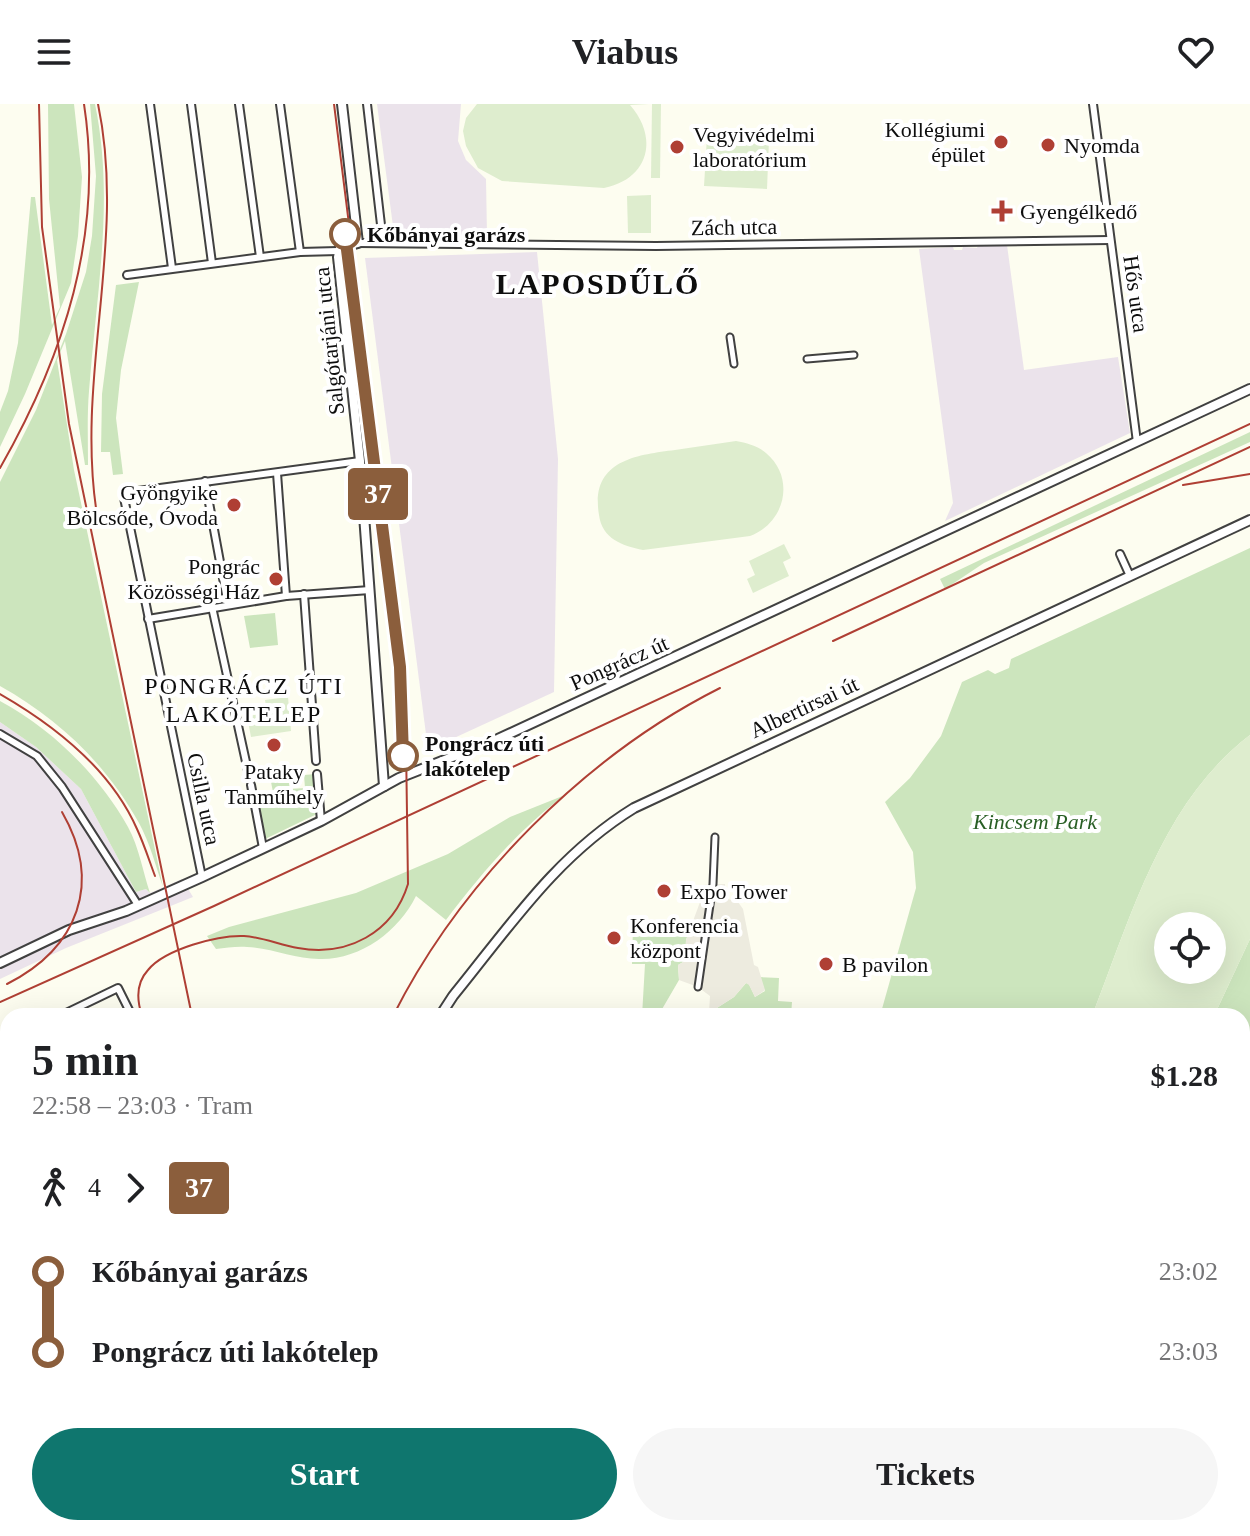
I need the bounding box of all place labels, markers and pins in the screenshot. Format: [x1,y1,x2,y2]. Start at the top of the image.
place label: Kollégiumi épület [885,117,985,167]
place label: Vegyivédelmi laboratórium [693,122,815,172]
marker: Kollégiumi épület [992,133,1010,151]
place label: Nyomda [1064,133,1140,158]
marker: Nyomda [1039,136,1057,154]
marker: Vegyivédelmi laboratórium [668,138,686,156]
place label: Gyengélkedő [1020,199,1137,224]
marker: Gyengélkedő [991,200,1013,222]
marker: Kőbányai garázs [330,219,360,249]
place label: Kőbányai garázs [367,222,526,247]
place label: Gyöngyike Bölcsőde, Óvoda [66,480,218,530]
marker: Gyöngyike Bölcsőde, Óvoda [225,496,243,514]
place label: Pongrác Közösségi Ház [127,554,260,604]
marker: Pongrác Közösségi Ház [267,570,285,588]
place label: Pongrácz úti lakótelep [425,731,544,781]
marker: Pataky Tanműhely [265,736,283,754]
marker: Pongrácz úti lakótelep [388,741,418,771]
place label: Pataky Tanműhely [225,759,323,809]
place label: Expo Tower [680,879,788,904]
marker: Expo Tower [655,882,673,900]
place label: Konferencia központ [630,913,739,963]
marker: Konferencia központ [605,929,623,947]
place label: B pavilon [842,952,928,977]
marker: B pavilon [817,955,835,973]

